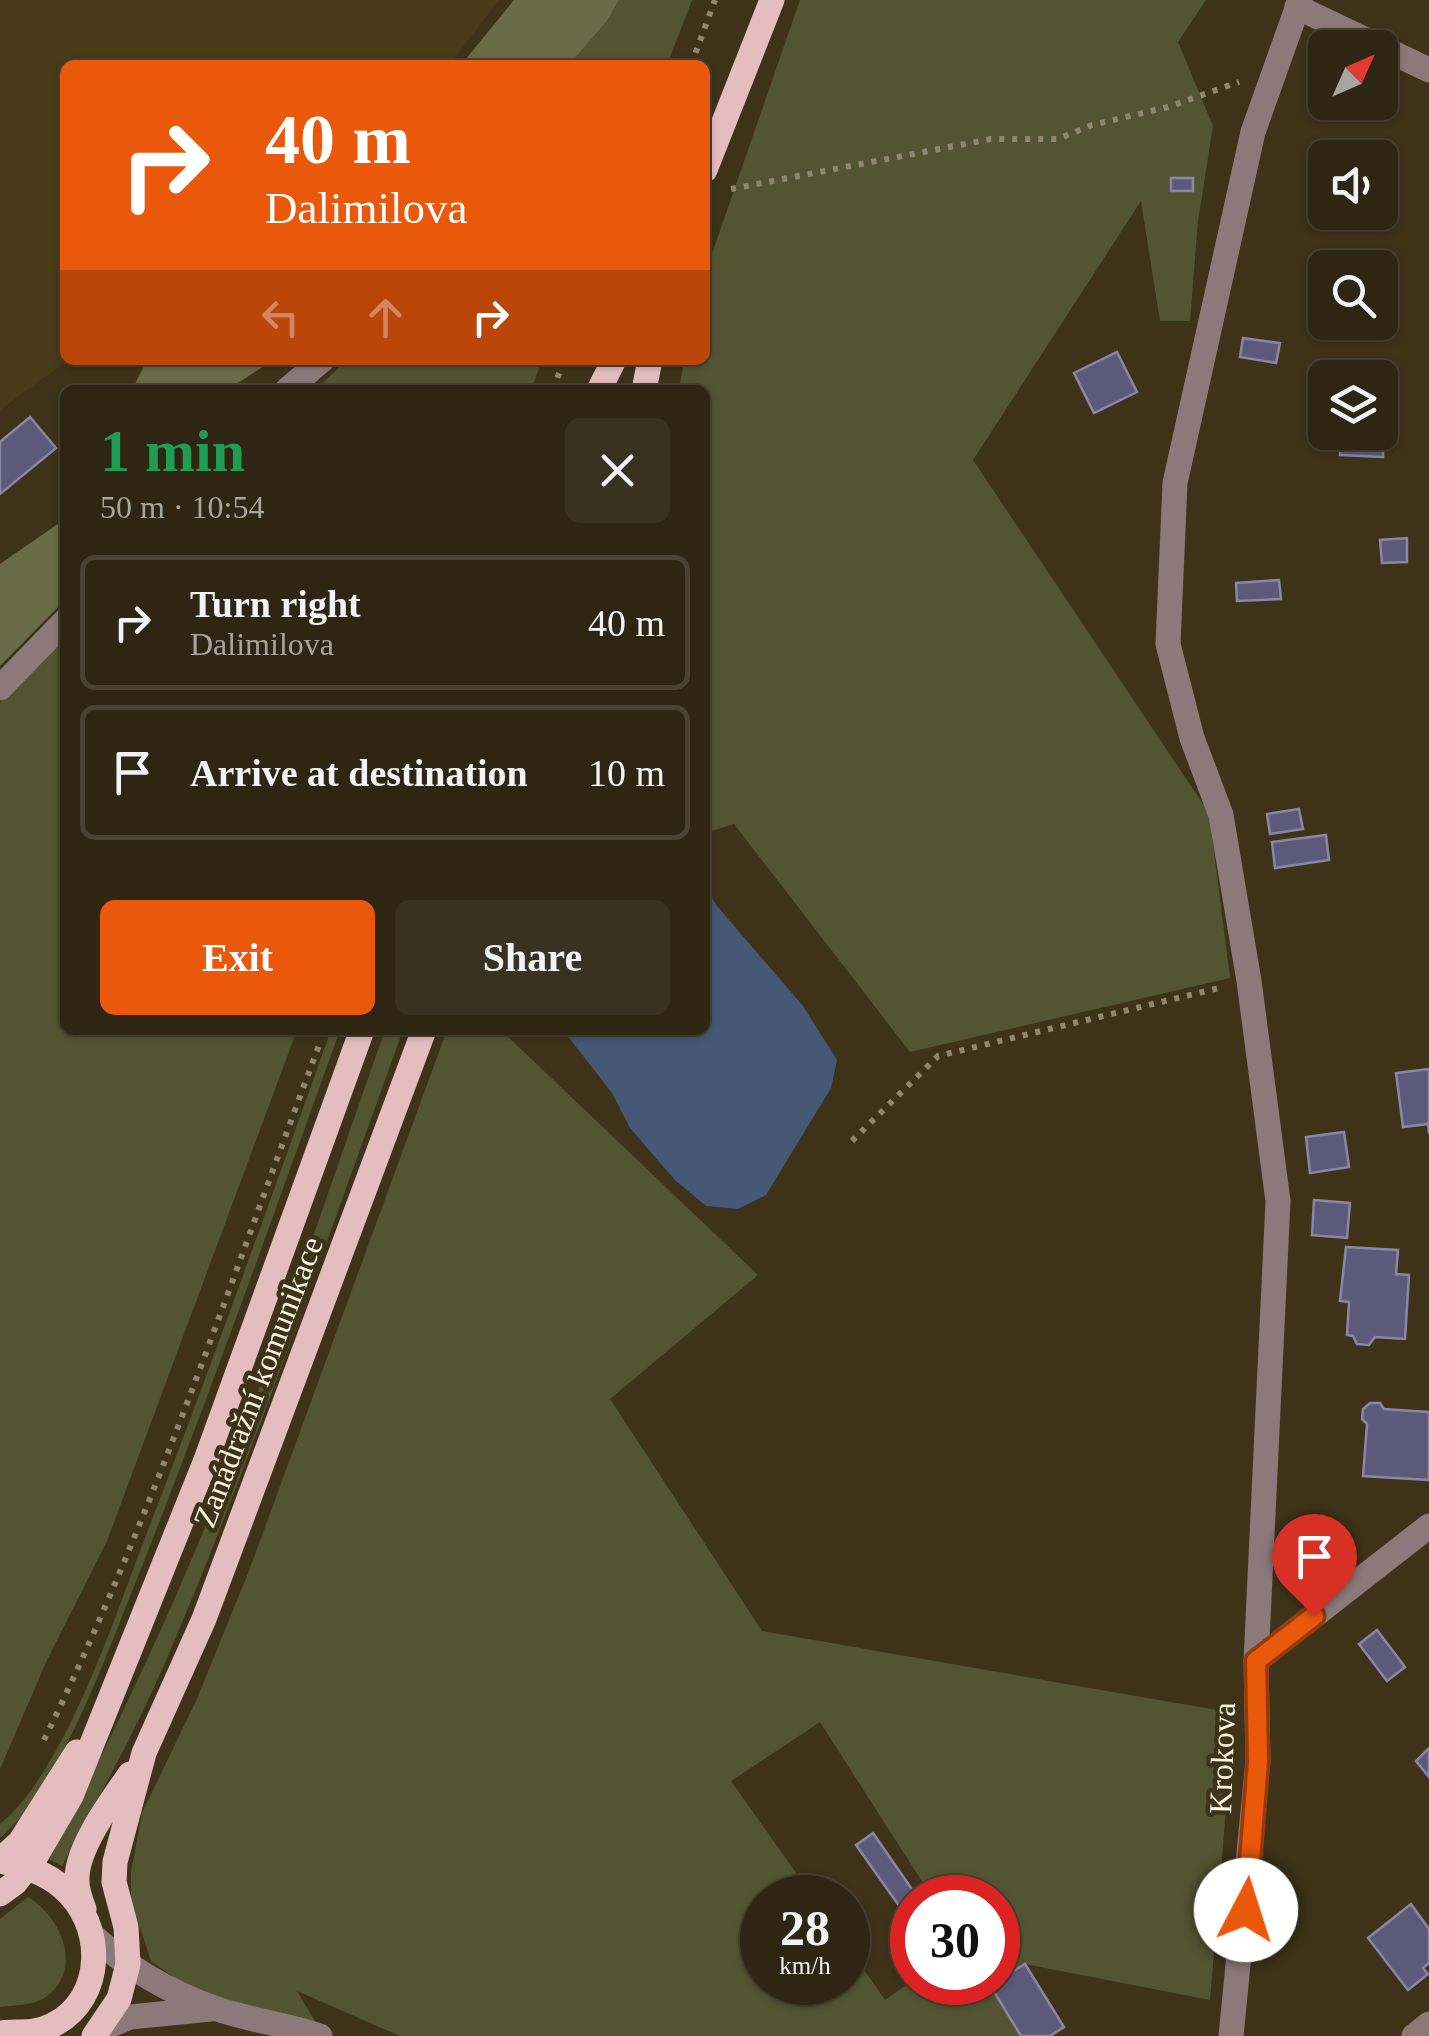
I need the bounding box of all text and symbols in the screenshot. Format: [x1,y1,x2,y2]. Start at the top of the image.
north arrow [1308,30,1398,120]
map controls [1308,30,1398,450]
icon: right [100,100,230,230]
text: 40 m [265,101,411,178]
button: sound [1308,140,1398,230]
text: Dalimilova [265,183,467,233]
button: search [1308,250,1398,340]
icon: left [253,290,308,345]
icon: ahead [358,290,413,345]
icon: right [463,290,518,345]
button: layers [1308,360,1398,450]
text: 1 min [100,418,245,484]
button: close [565,418,670,523]
text: 50 m · 10:54 [100,489,264,525]
text: Turn right [190,583,361,625]
icon: right [105,595,160,650]
text: 40 m [588,602,665,644]
text: Dalimilova [190,626,334,662]
icon: arrive [105,745,160,800]
text: Arrive at destination [190,752,528,794]
text: 10 m [588,752,665,794]
button: Exit [100,900,375,1015]
button: Share [395,900,670,1015]
street label: Zanádražní komunikace [186,1232,330,1532]
pin [1272,1514,1357,1617]
icon: arrive [1287,1529,1342,1584]
street label: Krokova [1202,1701,1242,1815]
position arrow [1194,1858,1298,1962]
speed limit sign: 30 [890,1875,1020,2005]
text: 28 [780,1900,830,1956]
text: km/h [779,1952,831,1979]

